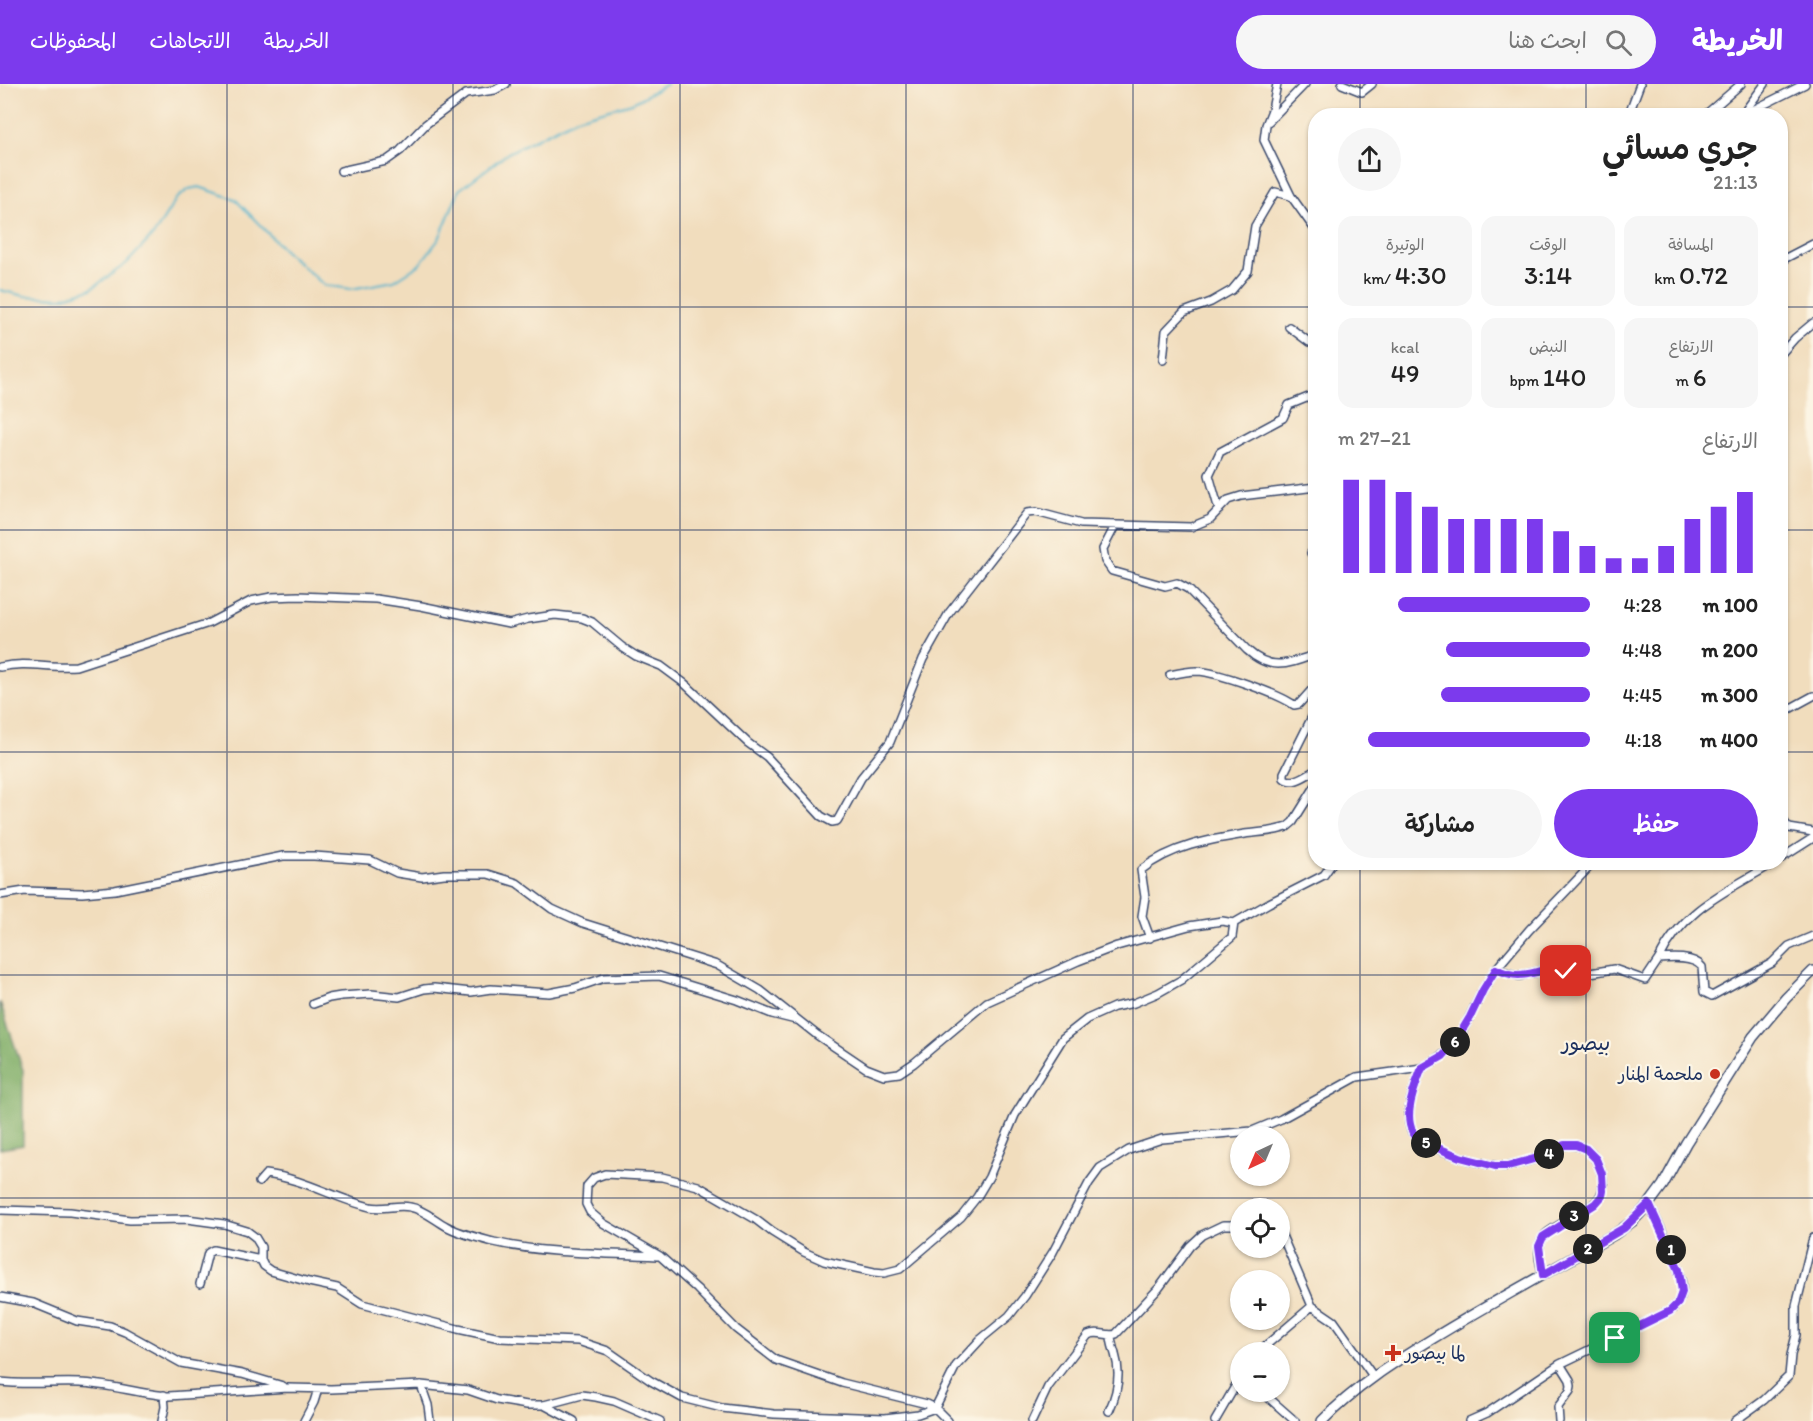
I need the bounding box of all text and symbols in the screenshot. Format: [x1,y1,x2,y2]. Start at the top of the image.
search box [1236,15,1656,69]
text: الخريطة [1692,23,1783,57]
icon: search [1602,26,1635,59]
text: ابحث هنا [1508,27,1587,54]
text: المحفوظات [30,28,116,53]
text: الاتجاهات [149,28,231,53]
text: الخريطة [264,28,329,53]
button: share [1338,128,1401,191]
text: جري مسائي [1602,128,1758,167]
text: 21:13 [1713,170,1758,194]
text: الوتيرة [1386,235,1424,254]
text: الوقت [1529,235,1567,254]
text: المسافة [1668,235,1714,254]
text: 4:30 [1395,259,1447,291]
text: 3:14 [1524,259,1572,291]
text: 0.72 [1679,259,1728,291]
text: /km [1363,269,1395,288]
text: km [1654,269,1679,288]
text: النبض [1529,337,1567,356]
text: الارتفاع [1669,337,1713,356]
text: kcal [1391,338,1419,357]
text: 49 [1390,357,1420,389]
text: 140 [1543,361,1587,393]
text: 6 [1693,361,1706,393]
text: bpm [1509,371,1543,390]
text: m [1676,371,1693,390]
text: 21–27 m [1338,426,1411,450]
text: الارتفاع [1702,429,1758,453]
text: 4:28 [1624,593,1662,617]
text: 100 m [1703,593,1758,617]
text: 4:48 [1622,638,1662,662]
text: 200 m [1702,638,1758,662]
text: 4:45 [1623,683,1662,707]
text: 300 m [1701,683,1758,707]
text: 4:18 [1625,728,1662,752]
text: 400 m [1700,728,1758,752]
button: مشاركة [1338,789,1542,858]
button: حفظ [1554,789,1758,858]
pin [1540,945,1591,996]
icon: check [1549,954,1582,987]
pin: 6 [1440,1027,1470,1057]
district label: بيصور [1560,1030,1610,1056]
text: 6 [1451,1032,1459,1051]
place label: ملحمة المنار [1617,1063,1703,1085]
marker: ملحمة المنار [1708,1067,1722,1081]
north arrow [1230,1126,1290,1186]
map controls [1230,1126,1290,1402]
pin: 5 [1411,1128,1441,1158]
text: 5 [1422,1133,1430,1152]
pin: 4 [1534,1139,1564,1169]
text: 4 [1544,1144,1554,1163]
button: locate [1230,1198,1290,1258]
pin: 3 [1559,1201,1589,1231]
text: 3 [1570,1206,1578,1225]
pin: 2 [1573,1234,1603,1264]
pin: 1 [1656,1235,1686,1265]
text: 2 [1584,1239,1592,1258]
text: 1 [1667,1240,1675,1259]
button: + [1230,1270,1290,1330]
pin [1589,1312,1640,1363]
icon: arrive [1598,1321,1631,1354]
button: − [1230,1342,1290,1402]
place label: لما بيصور [1403,1342,1466,1364]
marker: لما بيصور [1386,1346,1400,1360]

